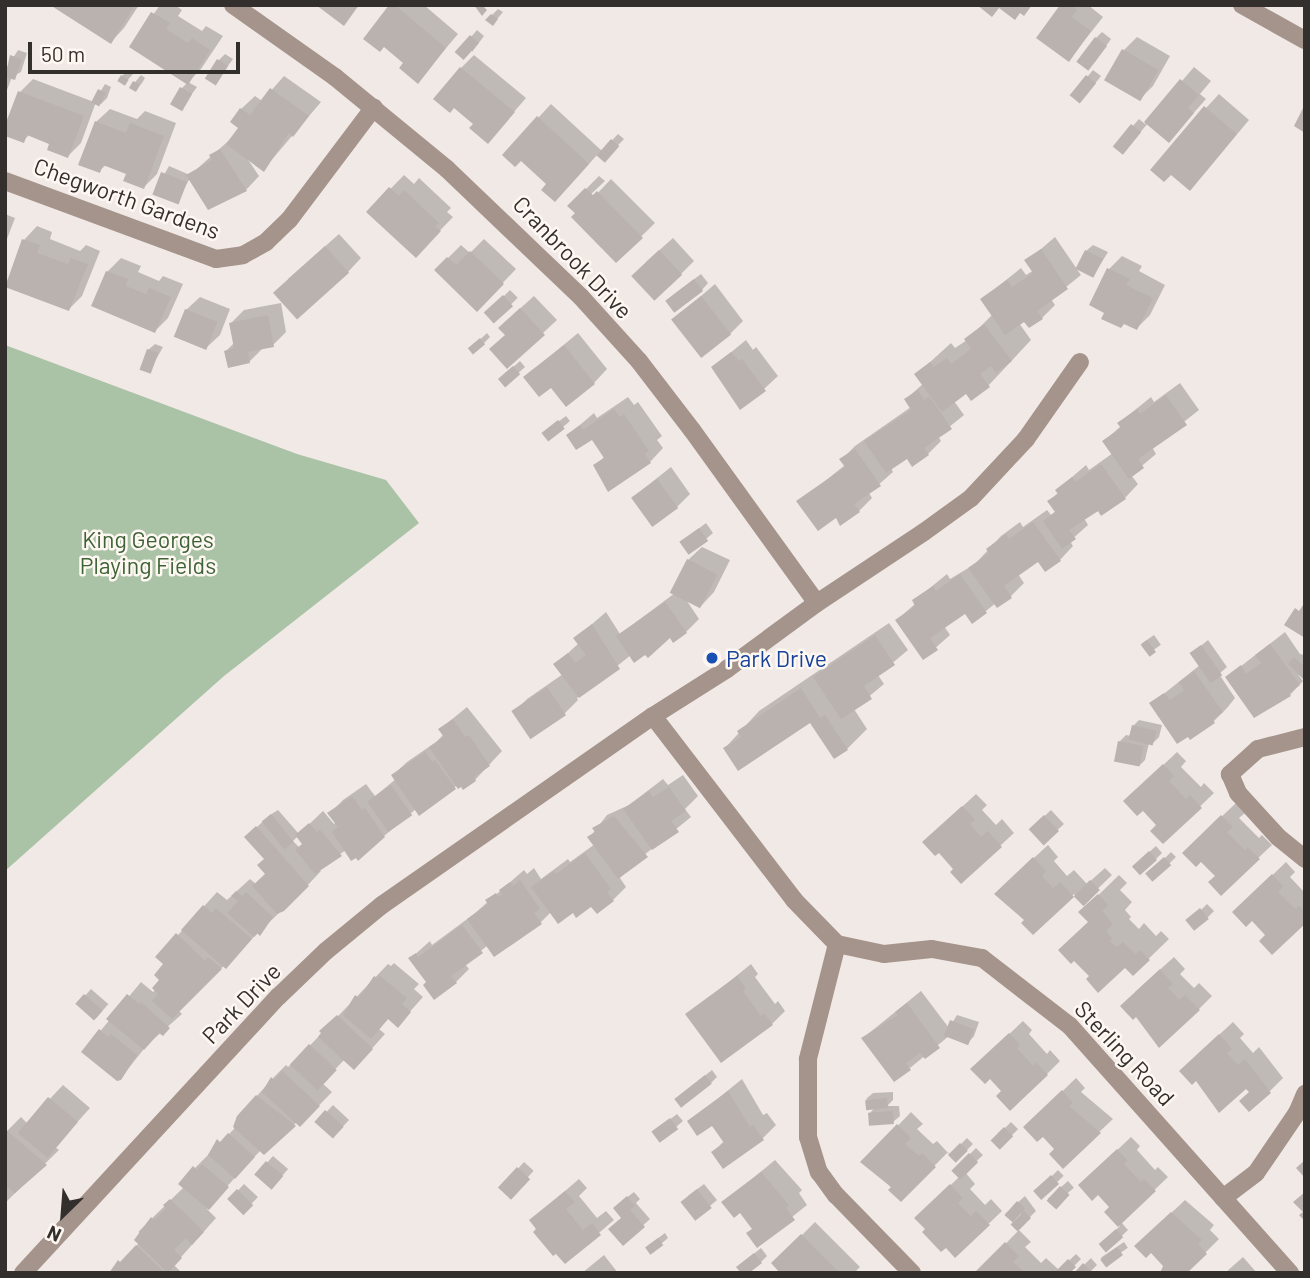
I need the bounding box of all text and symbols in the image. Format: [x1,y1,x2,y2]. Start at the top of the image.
scale bar [32,28,243,72]
text: 50 m [41,41,85,66]
street label: Chegworth Gardens [30,152,224,244]
street label: Cranbrook Drive [508,190,638,324]
park label: King Georges Playing Fields [80,525,216,579]
place label: Park Drive [726,644,827,672]
marker: Park Drive [704,650,720,666]
street label: Park Drive [196,957,286,1049]
street label: Sterling Road [1069,995,1181,1111]
north arrow [28,1180,98,1250]
text: N [43,1221,65,1248]

